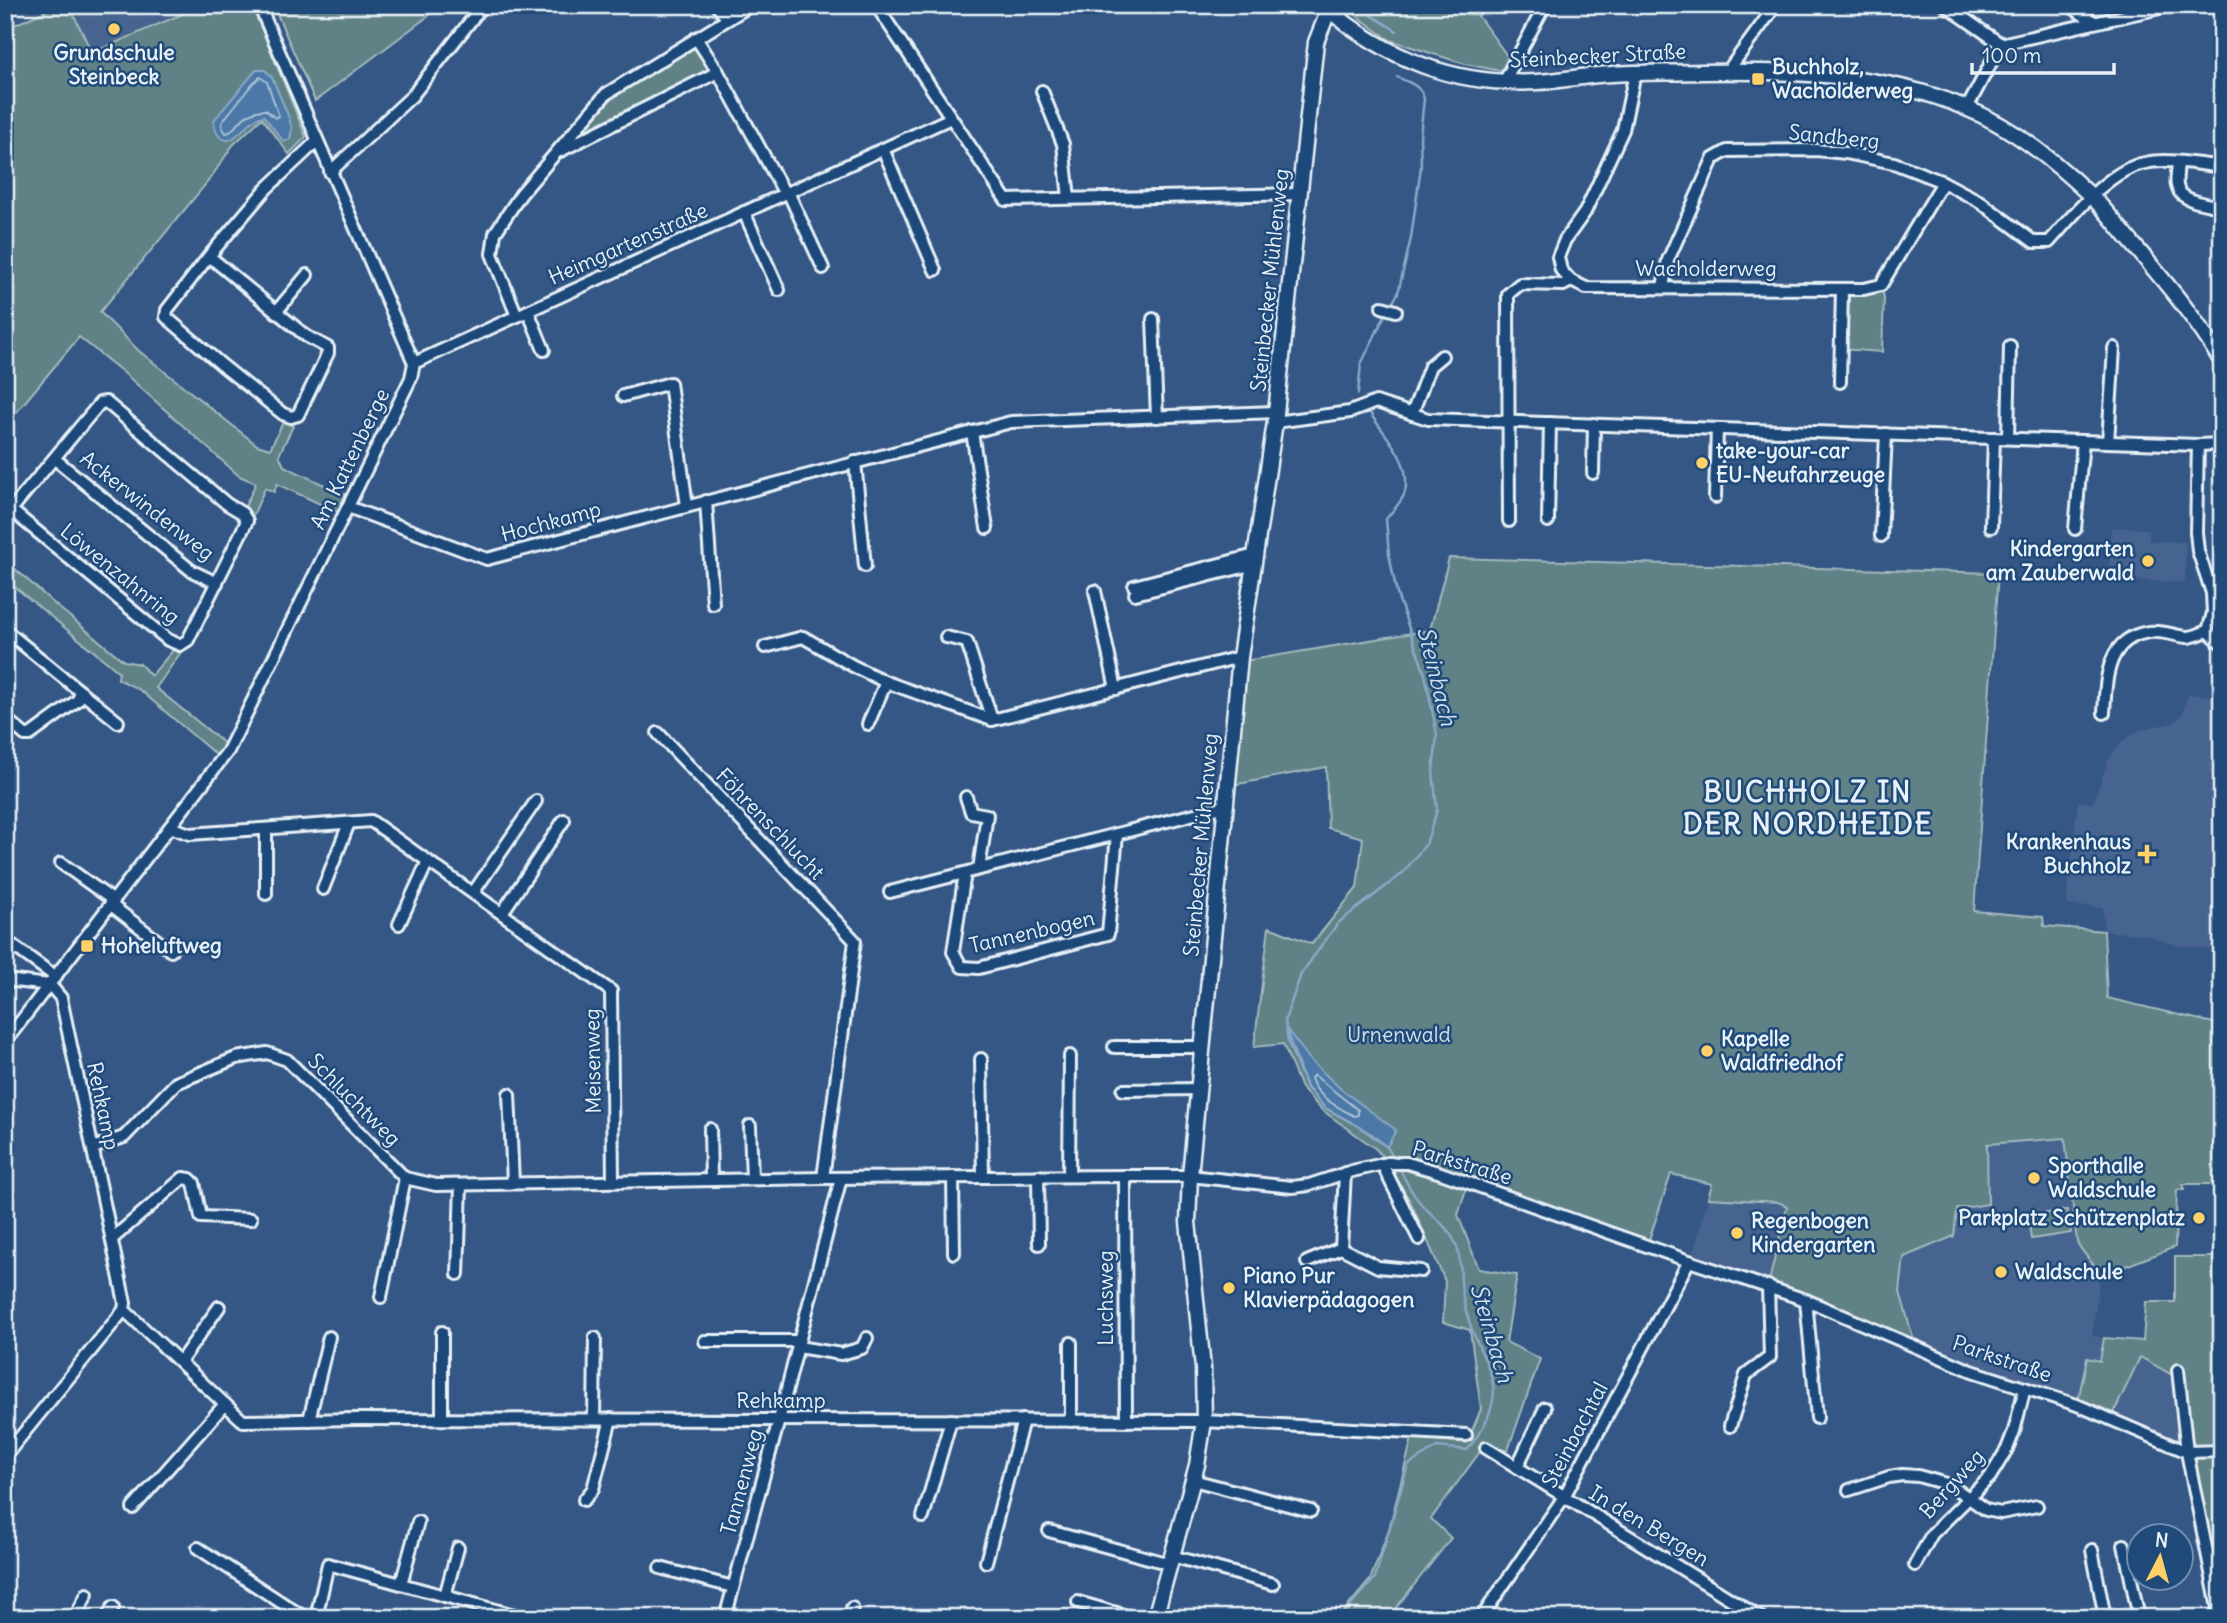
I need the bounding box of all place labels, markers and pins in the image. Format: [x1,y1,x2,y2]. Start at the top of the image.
marker: Grundschule Steinbeck [106,21,122,37]
place label: Grundschule Steinbeck [53,39,175,90]
place label: Buchholz, Wacholderweg [1772,53,1913,104]
marker: Buchholz, Wacholderweg [1750,71,1766,87]
place label: take-your-car EU-Neufahrzeuge [1716,437,1885,488]
marker: take-your-car EU-Neufahrzeuge [1694,455,1710,471]
place label: Kindergarten am Zauberwald [1986,535,2135,586]
marker: Kindergarten am Zauberwald [2140,553,2156,569]
place label: Krankenhaus Buchholz [2006,828,2131,879]
marker: Krankenhaus Buchholz [2137,844,2157,864]
place label: Hoheluftweg [101,932,222,959]
marker: Hoheluftweg [79,938,95,954]
place label: Kapelle Waldfriedhof [1721,1025,1844,1076]
marker: Kapelle Waldfriedhof [1699,1043,1715,1059]
place label: Sporthalle Waldschule [2048,1152,2156,1203]
marker: Sporthalle Waldschule [2026,1170,2042,1186]
place label: Parkplatz Schützenplatz [1958,1204,2185,1231]
place label: Regenbogen Kindergarten [1751,1207,1875,1258]
marker: Parkplatz Schützenplatz [2191,1210,2207,1226]
marker: Regenbogen Kindergarten [1729,1225,1745,1241]
place label: Waldschule [2015,1258,2123,1285]
place label: Piano Pur Klavierpädagogen [1243,1262,1414,1313]
marker: Waldschule [1993,1264,2009,1280]
marker: Piano Pur Klavierpädagogen [1221,1280,1237,1296]

